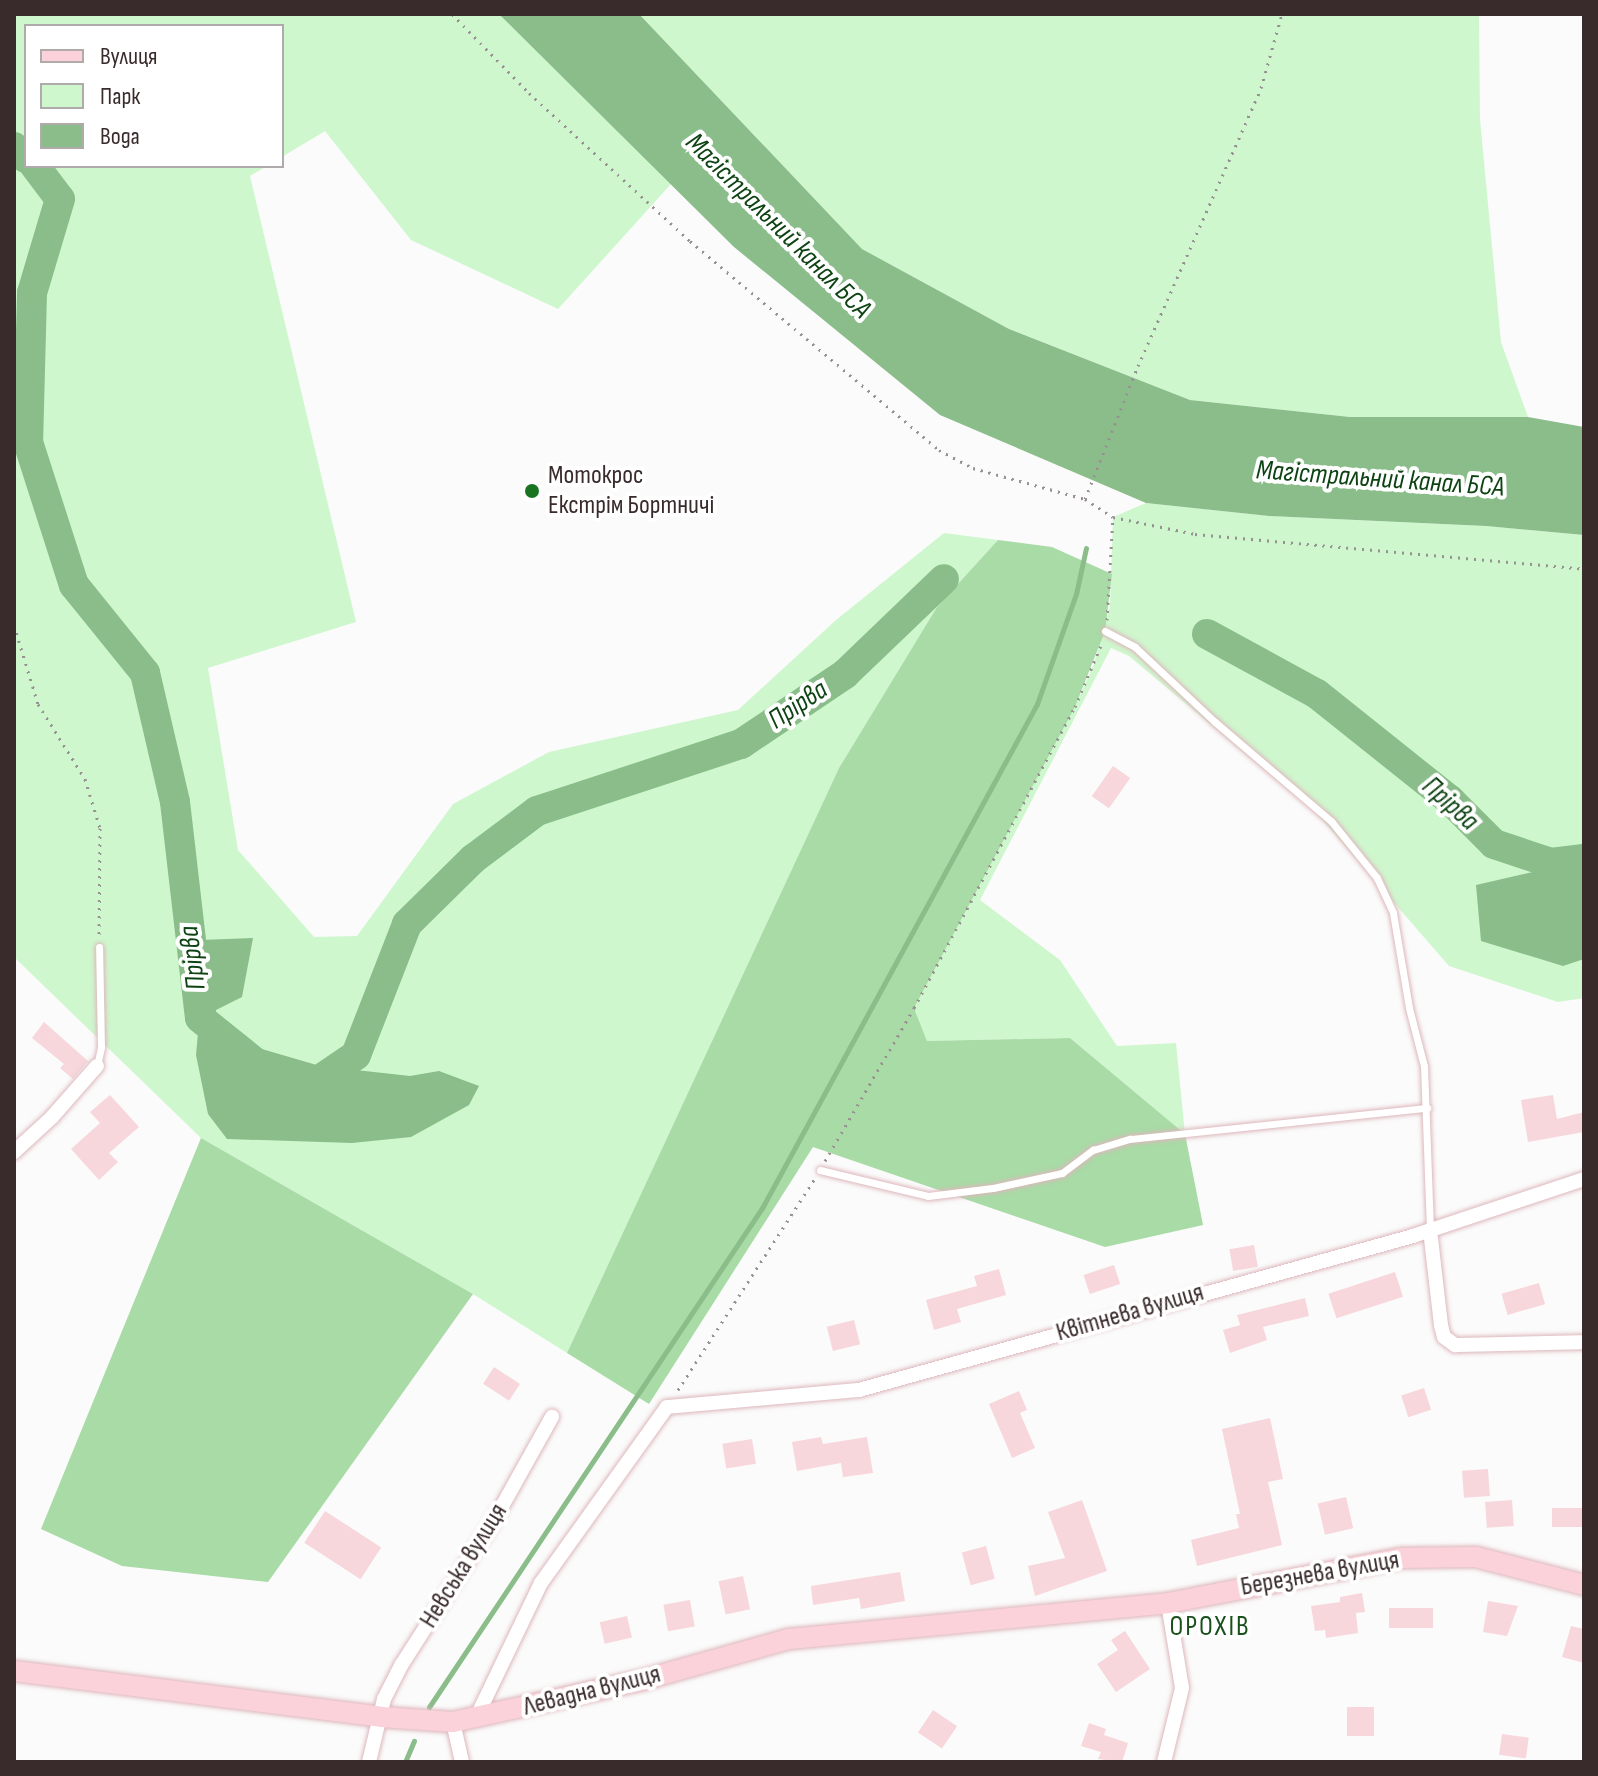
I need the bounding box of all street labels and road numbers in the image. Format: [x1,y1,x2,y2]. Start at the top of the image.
street label: Квітнева вулиця [1053,1277,1207,1349]
street label: Невська вулиця [413,1498,515,1634]
street label: Березнева вулиця [1238,1545,1402,1603]
street label: Левадна вулиця [520,1659,664,1723]

